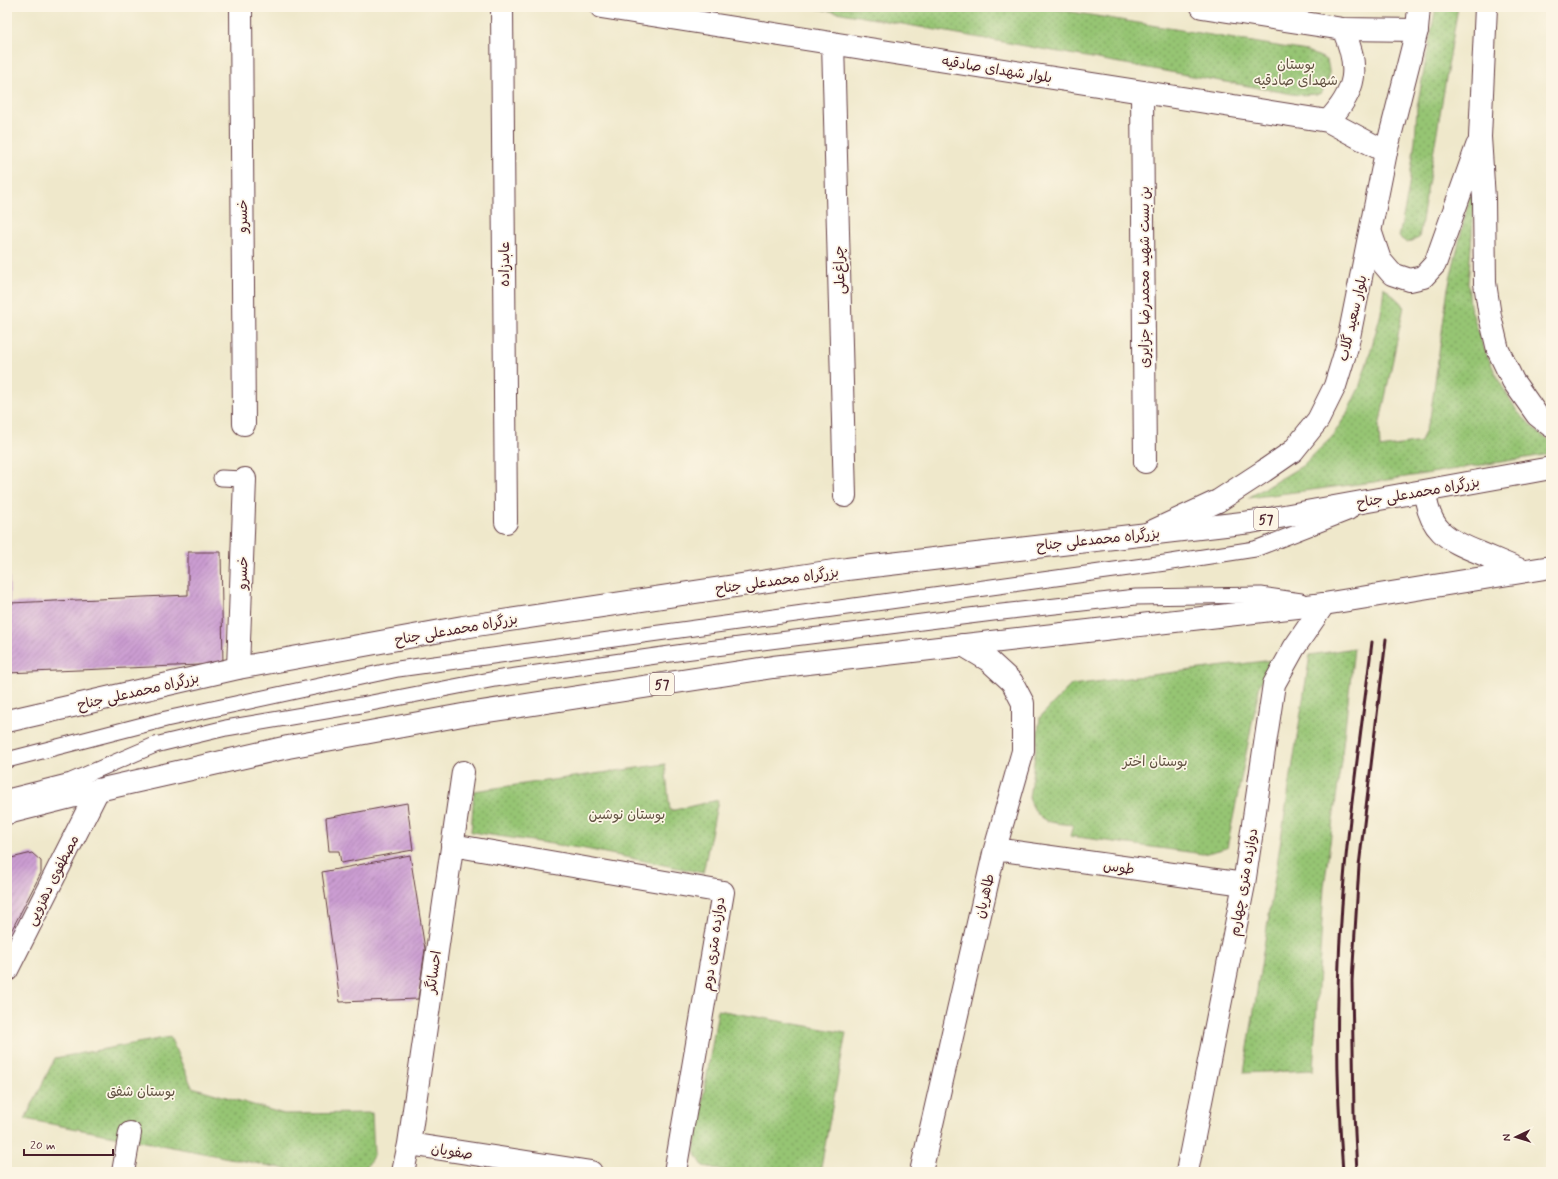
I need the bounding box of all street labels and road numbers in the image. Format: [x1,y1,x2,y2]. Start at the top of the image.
street label: بلوار شهدای صادقیه [940,52,1053,88]
street label: بن بست شهید محمدرضا جزایری [1136,186,1154,368]
street label: خسرو [234,199,252,234]
street label: عابدزاده [496,241,514,287]
street label: چراغ‌علی [830,245,850,295]
street label: بلوار سعید گلاب [1334,273,1372,363]
street label: بزرگراه محمدعلی جناح [1355,473,1481,513]
road number: 57 [1254,508,1278,530]
street label: بزرگراه محمدعلی جناح [1035,525,1161,555]
street label: خسرو [233,556,253,591]
street label: بزرگراه محمدعلی جناح [714,563,840,599]
street label: بزرگراه محمدعلی جناح [393,610,519,650]
street label: بزرگراه محمدعلی جناح [76,669,201,715]
road number: 57 [650,673,674,695]
street label: دوازده متری چهارم [1226,827,1263,938]
street label: مصطفوی دهزویی [22,832,83,929]
street label: طوس [1102,857,1136,879]
street label: طاهریان [971,872,999,920]
street label: دوازده متری دوم [698,896,731,993]
street label: احسانگر [422,950,446,996]
street label: صفویان [430,1140,474,1164]

